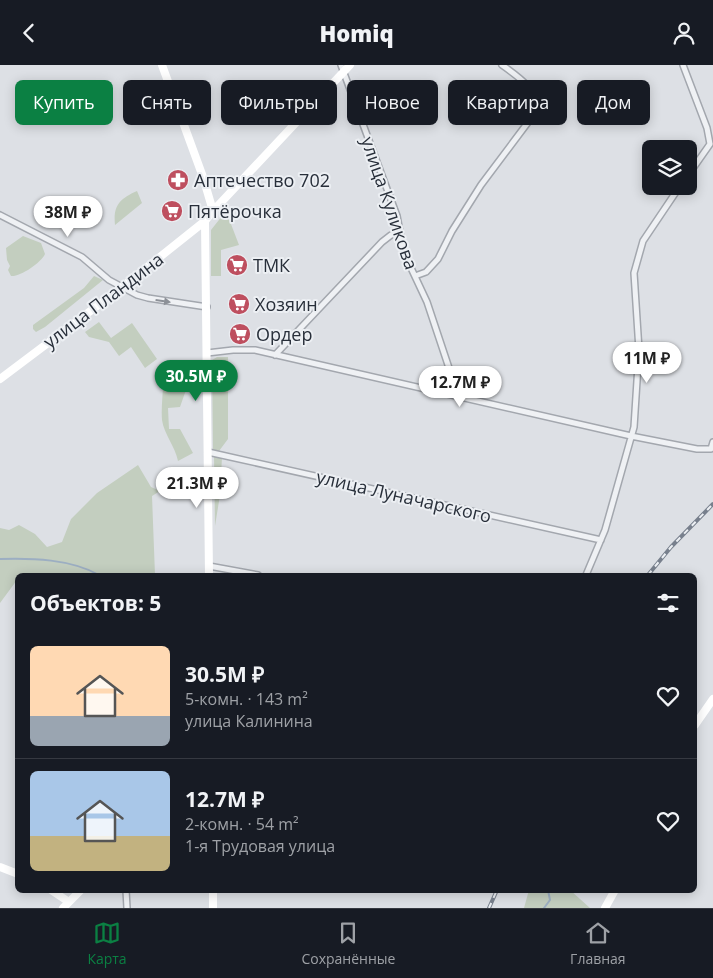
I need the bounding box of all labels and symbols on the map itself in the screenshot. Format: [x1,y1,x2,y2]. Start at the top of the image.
street label: улица Куликова [356,133,424,273]
pharmacy icon: Аптечество 702 [166,168,190,192]
place label: Аптечество 702 [194,168,330,192]
pin: 38M ₽ [33,195,103,238]
supermarket icon: Пятёрочка [160,199,184,223]
place label: Пятёрочка [188,199,282,223]
street label: улица Пландина [38,247,168,353]
supermarket icon: ТМК [225,253,249,277]
place label: ТМК [253,253,290,277]
supermarket icon: Хозяин [227,292,251,316]
place label: Хозяин [255,292,318,316]
one-way arrow [156,297,172,305]
supermarket icon: Ордер [228,322,252,346]
place label: Ордер [256,322,312,346]
pin: 11M ₽ [612,341,682,384]
pin: 30.5M ₽ [150,359,242,402]
pin: 12.7M ₽ [414,365,506,408]
street label: улица Луначарского [314,464,494,528]
pin: 21.3M ₽ [151,467,243,509]

